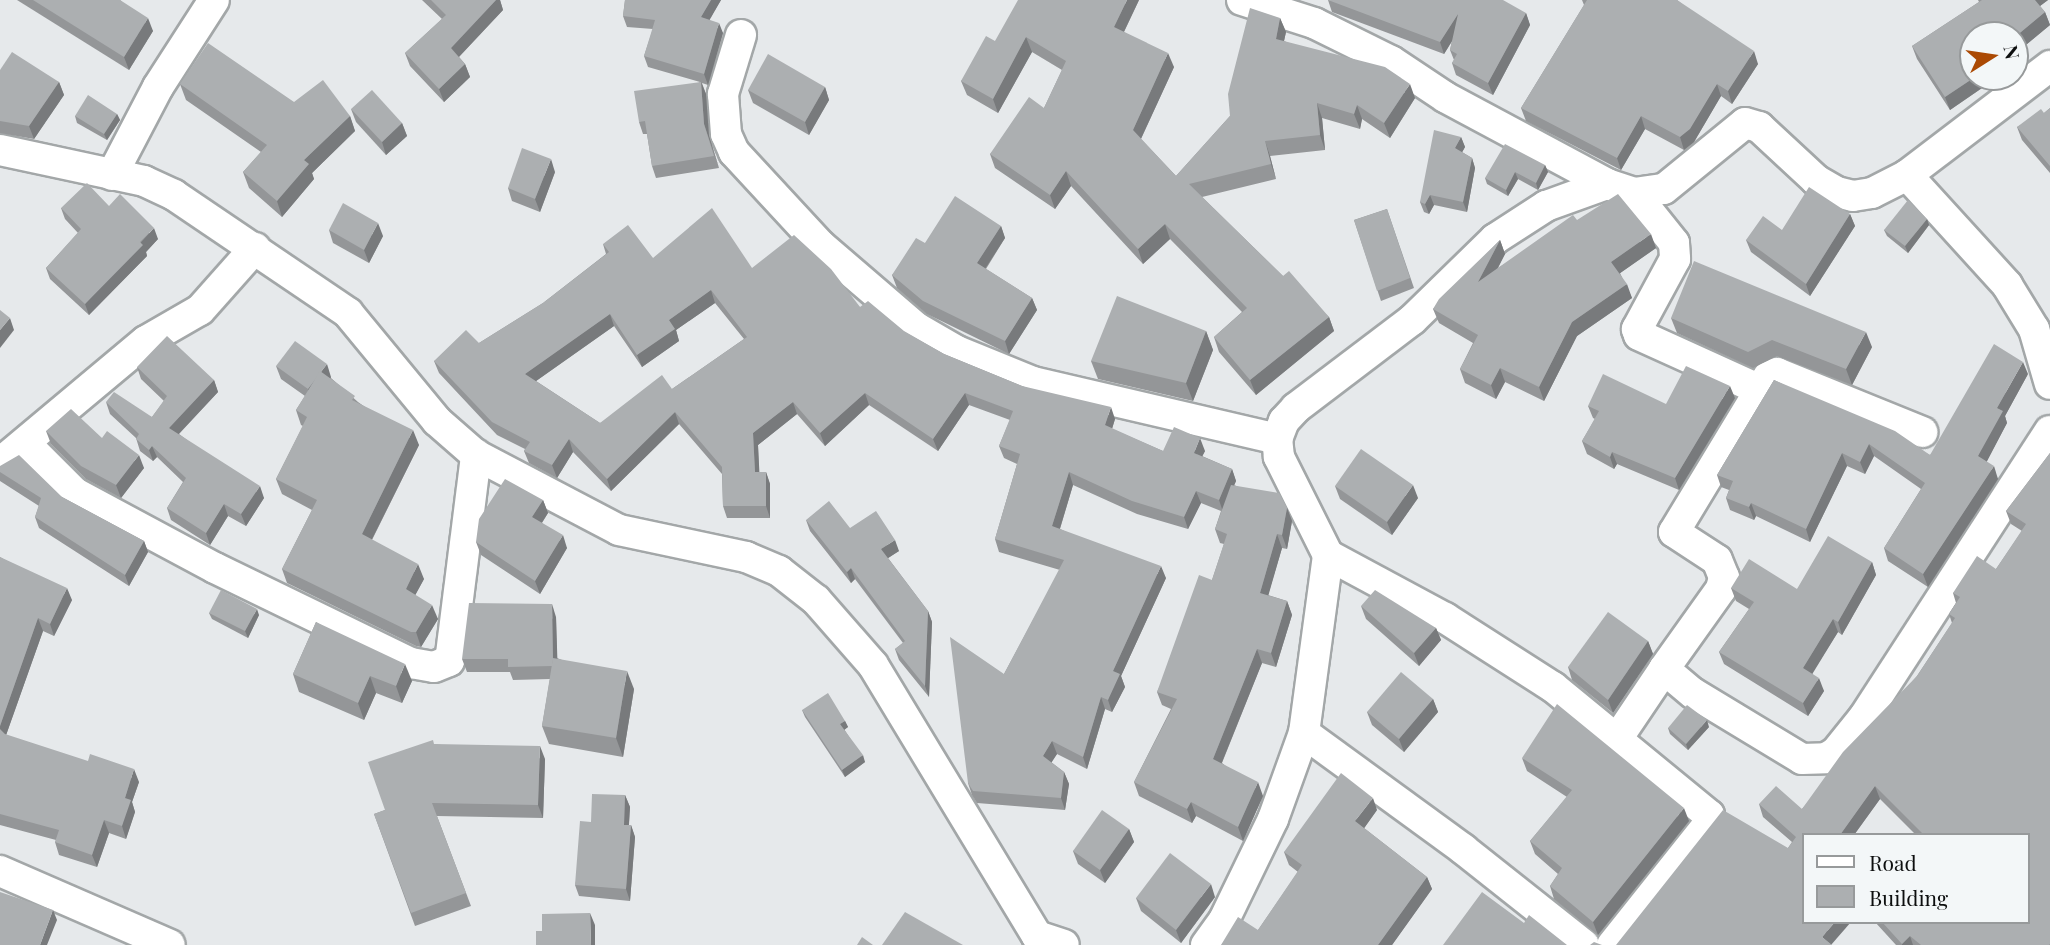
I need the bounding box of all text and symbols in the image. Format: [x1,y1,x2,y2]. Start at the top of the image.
north arrow [1959,21,2029,91]
text: N [1998,43,2027,61]
legend [1801,833,2029,924]
text: Road [1869,848,1917,876]
text: Building [1869,883,1948,911]

